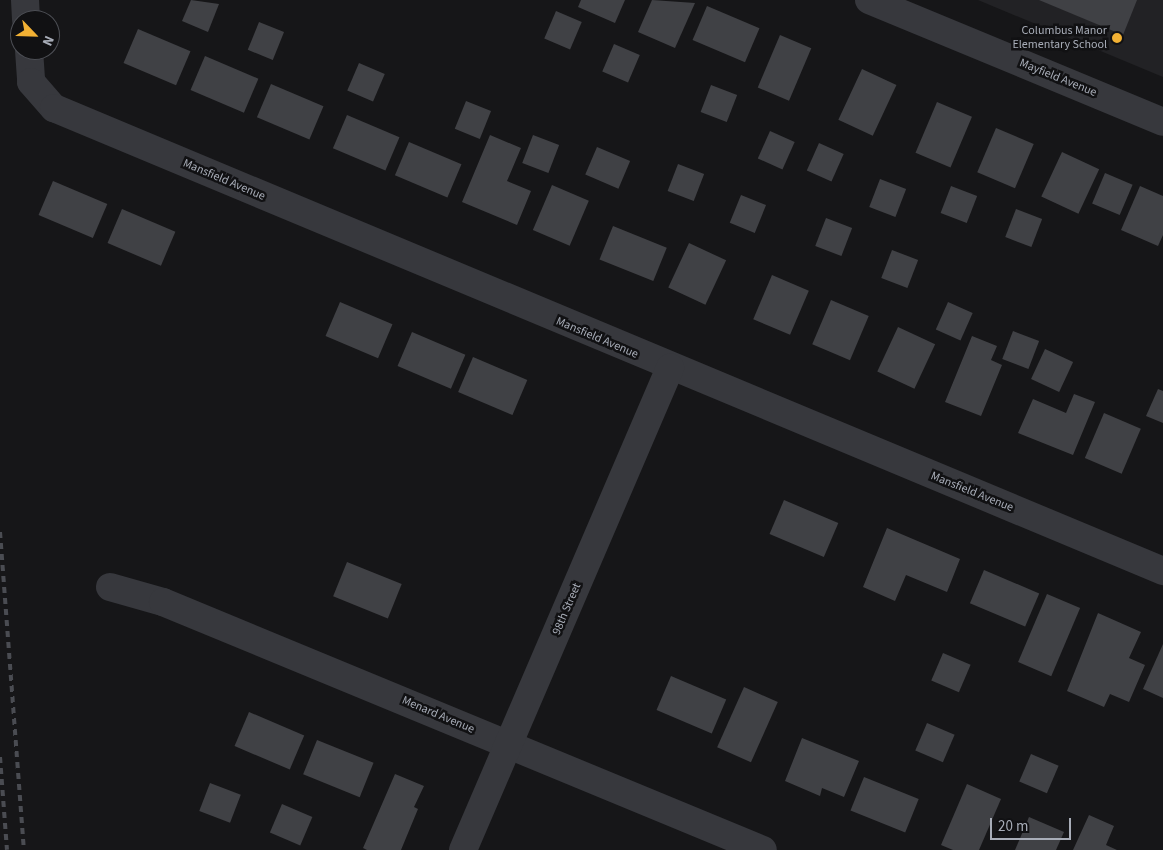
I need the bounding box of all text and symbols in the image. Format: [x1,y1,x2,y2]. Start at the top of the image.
north arrow [10,10,60,60]
place label: Columbus Manor Elementary School [1012,24,1107,52]
text: N [37,32,59,49]
marker: Columbus Manor Elementary School [1111,32,1123,44]
street label: Mayfield Avenue [1017,56,1099,100]
street label: Mansfield Avenue [181,156,267,204]
street label: Mansfield Avenue [554,314,640,362]
street label: Mansfield Avenue [929,469,1015,515]
street label: 98th Street [550,581,584,637]
street label: Menard Avenue [400,693,476,737]
scale bar [993,808,1074,840]
text: 20 m [998,816,1028,837]

